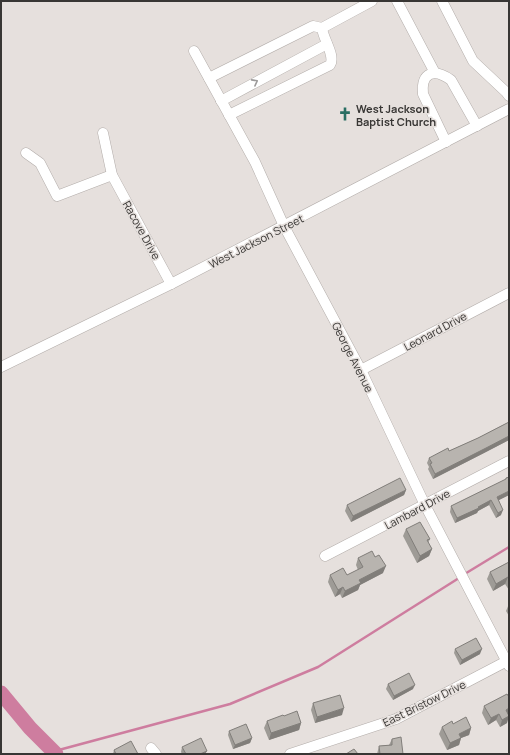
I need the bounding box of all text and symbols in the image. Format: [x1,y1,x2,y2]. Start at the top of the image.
one-way arrow [251,80,259,87]
place label: West Jackson Baptist Church [356,101,436,129]
church icon: West Jackson Baptist Church [337,106,353,122]
street label: Racove Drive [120,198,165,263]
street label: West Jackson Street [206,211,306,271]
street label: Leonard Drive [401,308,470,354]
street label: George Avenue [329,319,377,395]
street label: Lambard Drive [382,485,453,533]
street label: East Bristow Drive [380,676,469,730]

